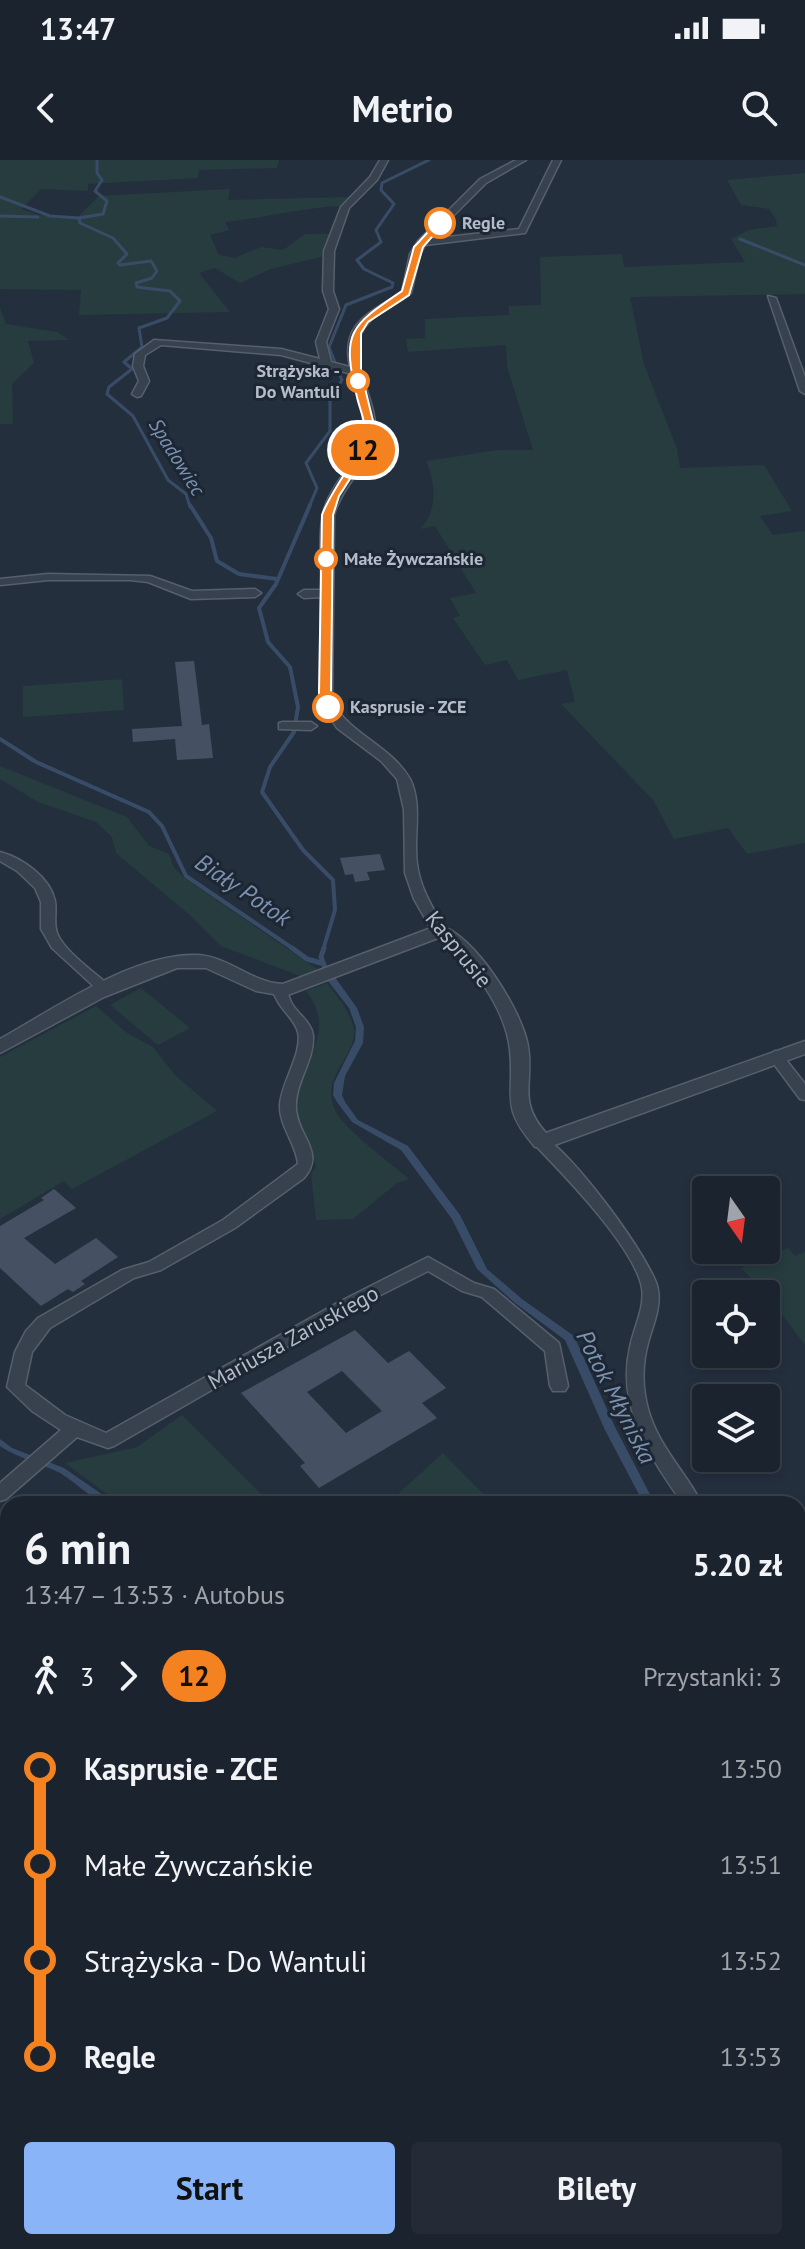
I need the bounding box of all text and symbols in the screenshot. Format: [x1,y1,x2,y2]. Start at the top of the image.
text: 13:47 [40,9,116,48]
text: Metrio [352,85,453,132]
icon: back [24,86,68,130]
icon: search [737,86,781,130]
marker: Regle [425,208,455,238]
place label: Regle [462,211,505,234]
place label: Strążyska - Do Wantuli [255,359,340,403]
marker: Strążyska - Do Wantuli [347,370,369,392]
water label: Spadowiec [143,413,211,501]
line badge: 12 [327,424,399,476]
text: 12 [347,431,379,468]
place label: Małe Żywczańskie [344,547,483,570]
marker: Małe Żywczańskie [315,548,337,570]
marker: Kasprusie - ZCE [313,692,343,722]
place label: Kasprusie - ZCE [350,695,467,718]
water label: Biały Potok [189,846,298,934]
street label: Kasprusie [420,905,498,993]
north arrow [692,1176,780,1264]
map controls [692,1176,780,1472]
street label: Mariusza Zaruskiego [203,1278,383,1396]
button: locate [692,1280,780,1368]
water label: Potok Młyniska [569,1325,664,1469]
button: layers [692,1384,780,1472]
text: 6 min [24,1519,131,1576]
text: 5.20 zł [693,1545,782,1584]
text: 13:47 – 13:53 · Autobus [24,1578,285,1611]
icon: walk [24,1654,68,1698]
icon: forward [106,1654,150,1698]
text: 12 [178,1657,210,1694]
text: 3 [80,1660,94,1693]
text: Przystanki: 3 [643,1660,782,1693]
text: Kasprusie - ZCE [84,1749,278,1788]
text: 13:50 [720,1752,782,1785]
text: Małe Żywczańskie [84,1845,313,1884]
text: 13:51 [720,1848,782,1881]
text: Strążyska - Do Wantuli [84,1941,367,1980]
text: 13:52 [720,1944,782,1977]
text: Regle [84,2037,156,2076]
text: 13:53 [720,2040,782,2073]
button: Start [24,2142,395,2234]
button: Bilety [411,2142,782,2234]

